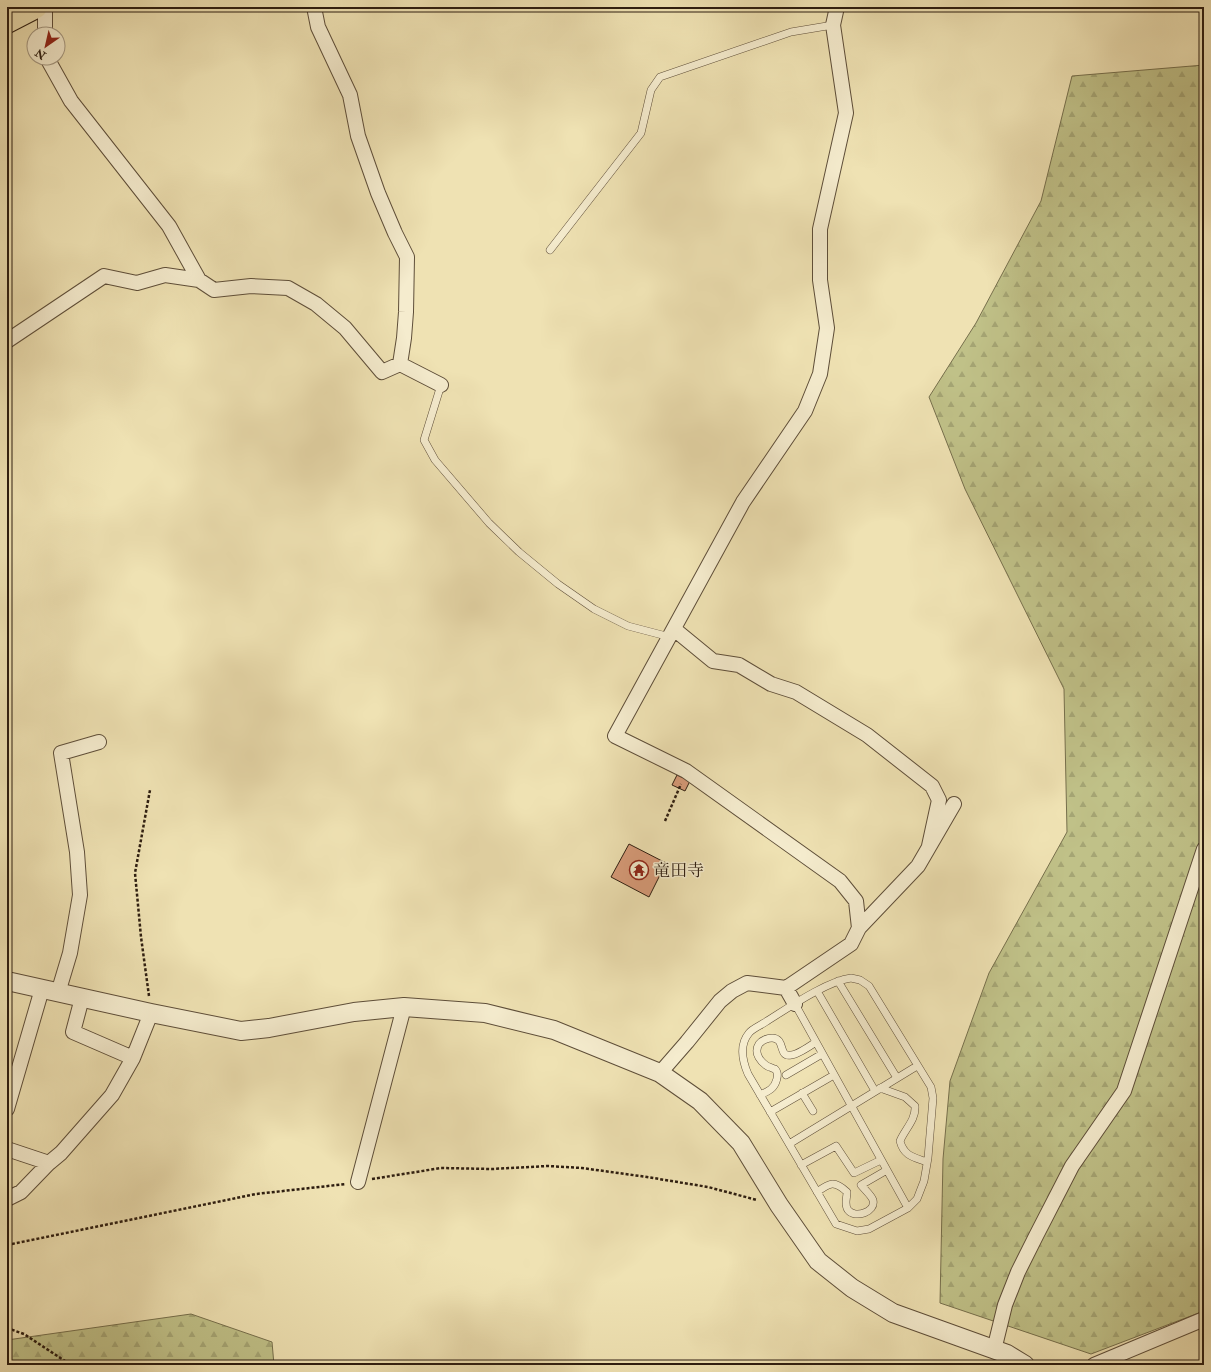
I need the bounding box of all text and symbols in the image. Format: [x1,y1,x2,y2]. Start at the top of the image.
north arrow [26,26,66,66]
text: N [32,45,49,63]
temple icon: 竜田寺 [628,859,650,881]
place label: 竜田寺 [653,860,704,881]

